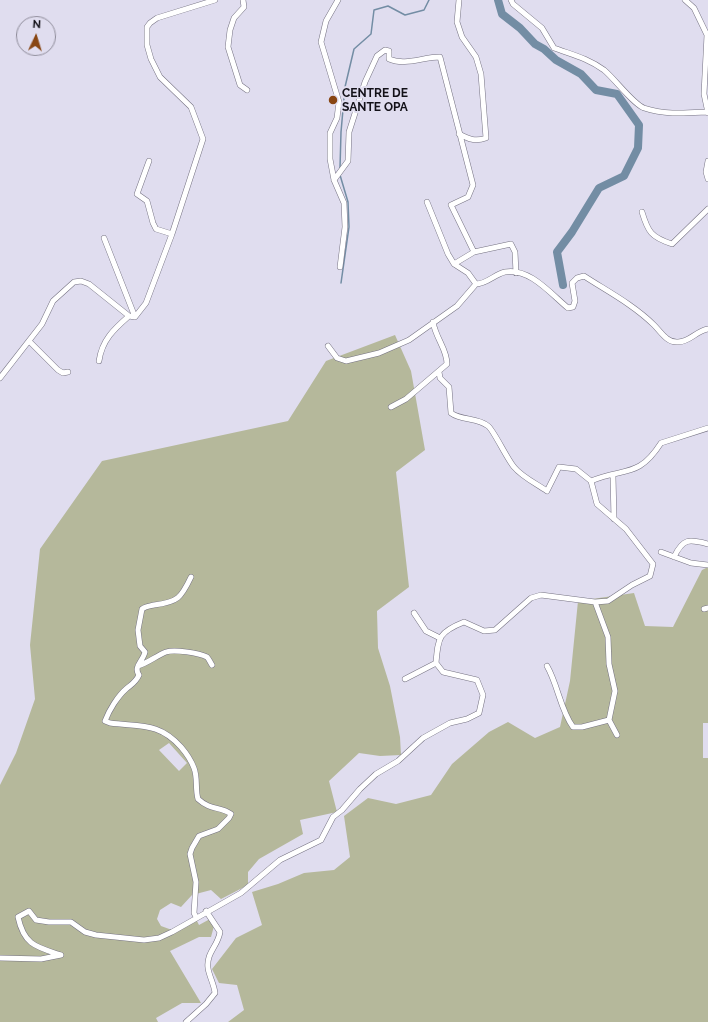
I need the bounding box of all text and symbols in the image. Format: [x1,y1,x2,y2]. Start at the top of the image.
north arrow [16,16,56,56]
text: N [32,18,41,31]
place label: CENTRE DE SANTE OPA [342,86,408,114]
marker: CENTRE DE SANTE OPA [327,94,339,106]

